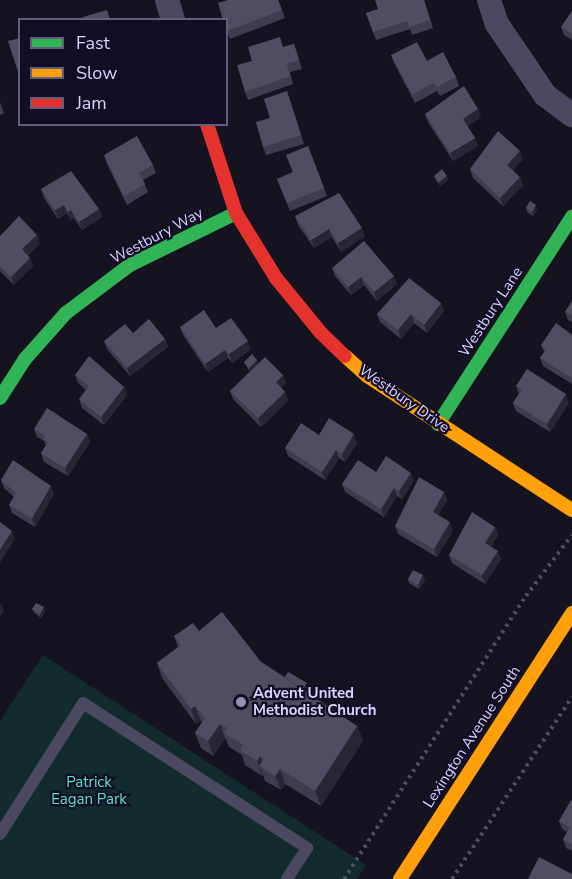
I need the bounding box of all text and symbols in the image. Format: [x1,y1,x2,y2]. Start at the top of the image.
legend [18,18,228,126]
text: Fast [76,31,110,55]
text: Slow [76,61,117,85]
text: Jam [76,91,107,115]
street label: Westbury Way [108,204,206,268]
street label: Westbury Lane [455,264,527,360]
street label: Westbury Drive [355,361,453,437]
street label: Lexington Avenue South [419,663,525,811]
place label: Advent United Methodist Church [253,684,376,719]
marker: Advent United Methodist Church [234,695,248,709]
park label: Patrick Eagan Park [51,773,127,808]

